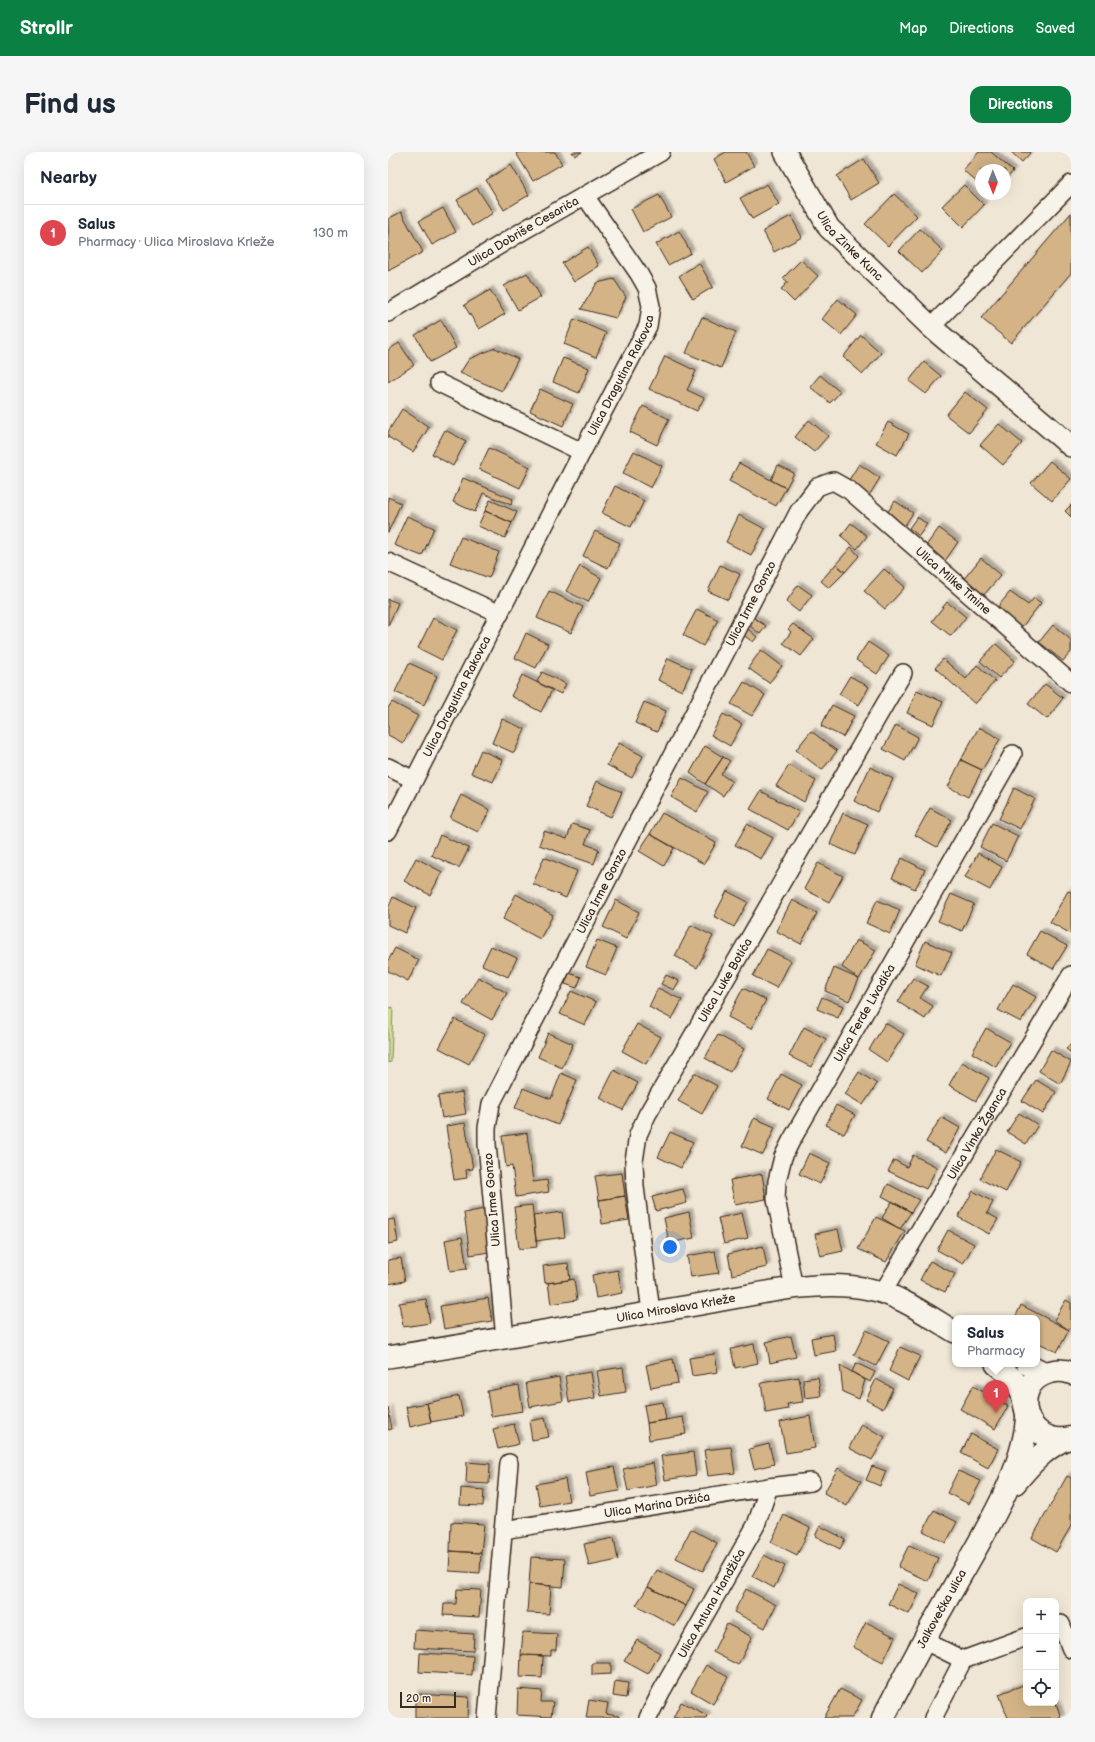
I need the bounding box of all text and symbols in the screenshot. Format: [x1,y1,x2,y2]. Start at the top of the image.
text: Strollr [20,17,73,40]
text: Map [899,20,927,37]
text: Directions [949,20,1014,37]
text: Saved [1036,20,1075,37]
button: Directions [970,86,1071,123]
text: Find us [24,88,116,121]
north arrow [975,164,1011,200]
text: Nearby [40,168,97,188]
street label: Ulica Dobriše Cesarića [466,193,582,270]
street label: Ulica Zinke Kunc [813,209,886,284]
text: Salus [78,215,115,234]
text: 1 [50,225,56,241]
text: 130 m [313,225,348,241]
text: Pharmacy · Ulica Miroslava Krleže [78,234,274,250]
street label: Ulica Dragutina Rakovca [585,314,658,439]
street label: Ulica Milke Tmine [912,544,994,618]
street label: Ulica Irme Gonzo [723,558,780,649]
street label: Ulica Dragutina Rakovca [420,634,495,760]
street label: Ulica Irme Gonzo [574,846,630,937]
street label: Ulica Luke Botića [695,935,756,1025]
street label: Ulica Ferde Livadića [831,961,899,1065]
street label: Ulica Vinka Žganca [944,1085,1010,1183]
street label: Ulica Irme Gonzo [481,1152,504,1247]
your location [660,1237,680,1257]
street label: Ulica Miroslava Krleže [615,1291,737,1326]
popup [952,1315,1040,1367]
text: Salus [967,1324,1004,1343]
text: Pharmacy [967,1343,1025,1359]
pin: 1 [983,1380,1009,1413]
street label: Ulica Marina Držića [603,1490,711,1522]
street label: Ulica Antuna Handžića [675,1546,749,1661]
street label: Jalkovečka ulica [914,1567,970,1651]
map controls [1023,1598,1059,1706]
button: + [1023,1598,1059,1634]
button: − [1023,1634,1059,1670]
button: locate [1023,1670,1059,1706]
scale bar [400,1690,456,1709]
text: 20 m [406,1692,431,1705]

